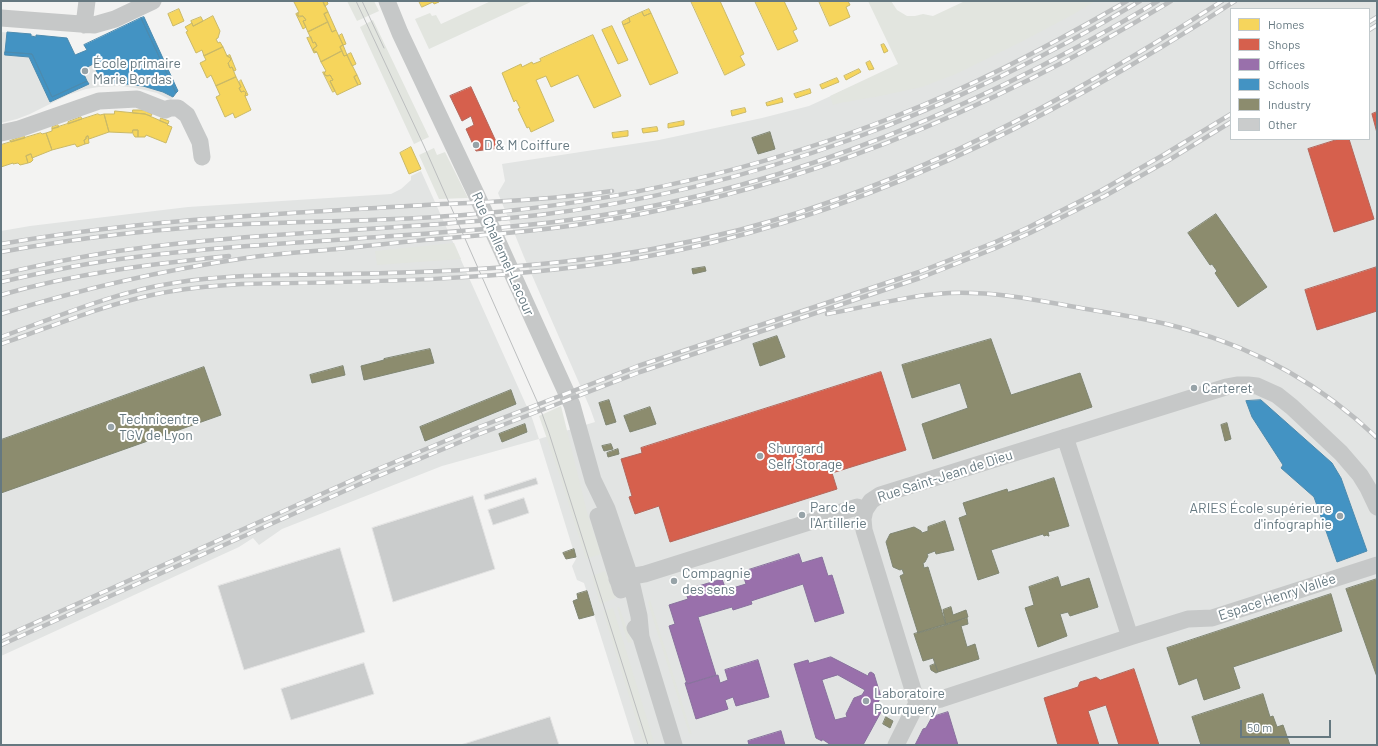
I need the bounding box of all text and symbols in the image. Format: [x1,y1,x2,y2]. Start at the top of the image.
legend [1230,8,1370,140]
text: Homes [1268,17,1304,31]
text: Shops [1268,37,1300,51]
place label: École primaire Marie Bordas [93,55,181,88]
text: Offices [1268,57,1305,71]
marker: École primaire Marie Bordas [80,66,90,76]
text: Schools [1268,77,1309,91]
text: Industry [1268,97,1311,111]
text: Other [1268,117,1297,131]
place label: D & M Coiffure [484,137,570,153]
marker: D & M Coiffure [471,140,481,150]
street label: Rue Challemel-Lacour [468,190,538,318]
place label: Carteret [1202,380,1253,396]
marker: Carteret [1189,383,1199,393]
place label: Technicentre TGV de Lyon [119,411,199,444]
marker: Technicentre TGV de Lyon [106,422,116,432]
place label: Shurgard Self Storage [768,440,843,472]
street label: Rue Saint-Jean de Dieu [875,446,1015,506]
marker: Shurgard Self Storage [755,451,765,461]
place label: Parc de l'Artillerie [810,499,867,532]
place label: ARIES École supérieure d'infographie [1190,500,1332,532]
marker: Parc de l'Artillerie [797,510,807,520]
marker: ARIES École supérieure d'infographie [1335,511,1345,521]
place label: Compagnie des sens [682,565,751,598]
street label: Espace Henry Vallée [1216,570,1338,624]
marker: Compagnie des sens [669,576,679,586]
place label: Laboratoire Pourquery [874,685,945,718]
marker: Laboratoire Pourquery [861,696,871,706]
scale bar [1242,712,1333,738]
text: 50 m [1247,720,1272,734]

